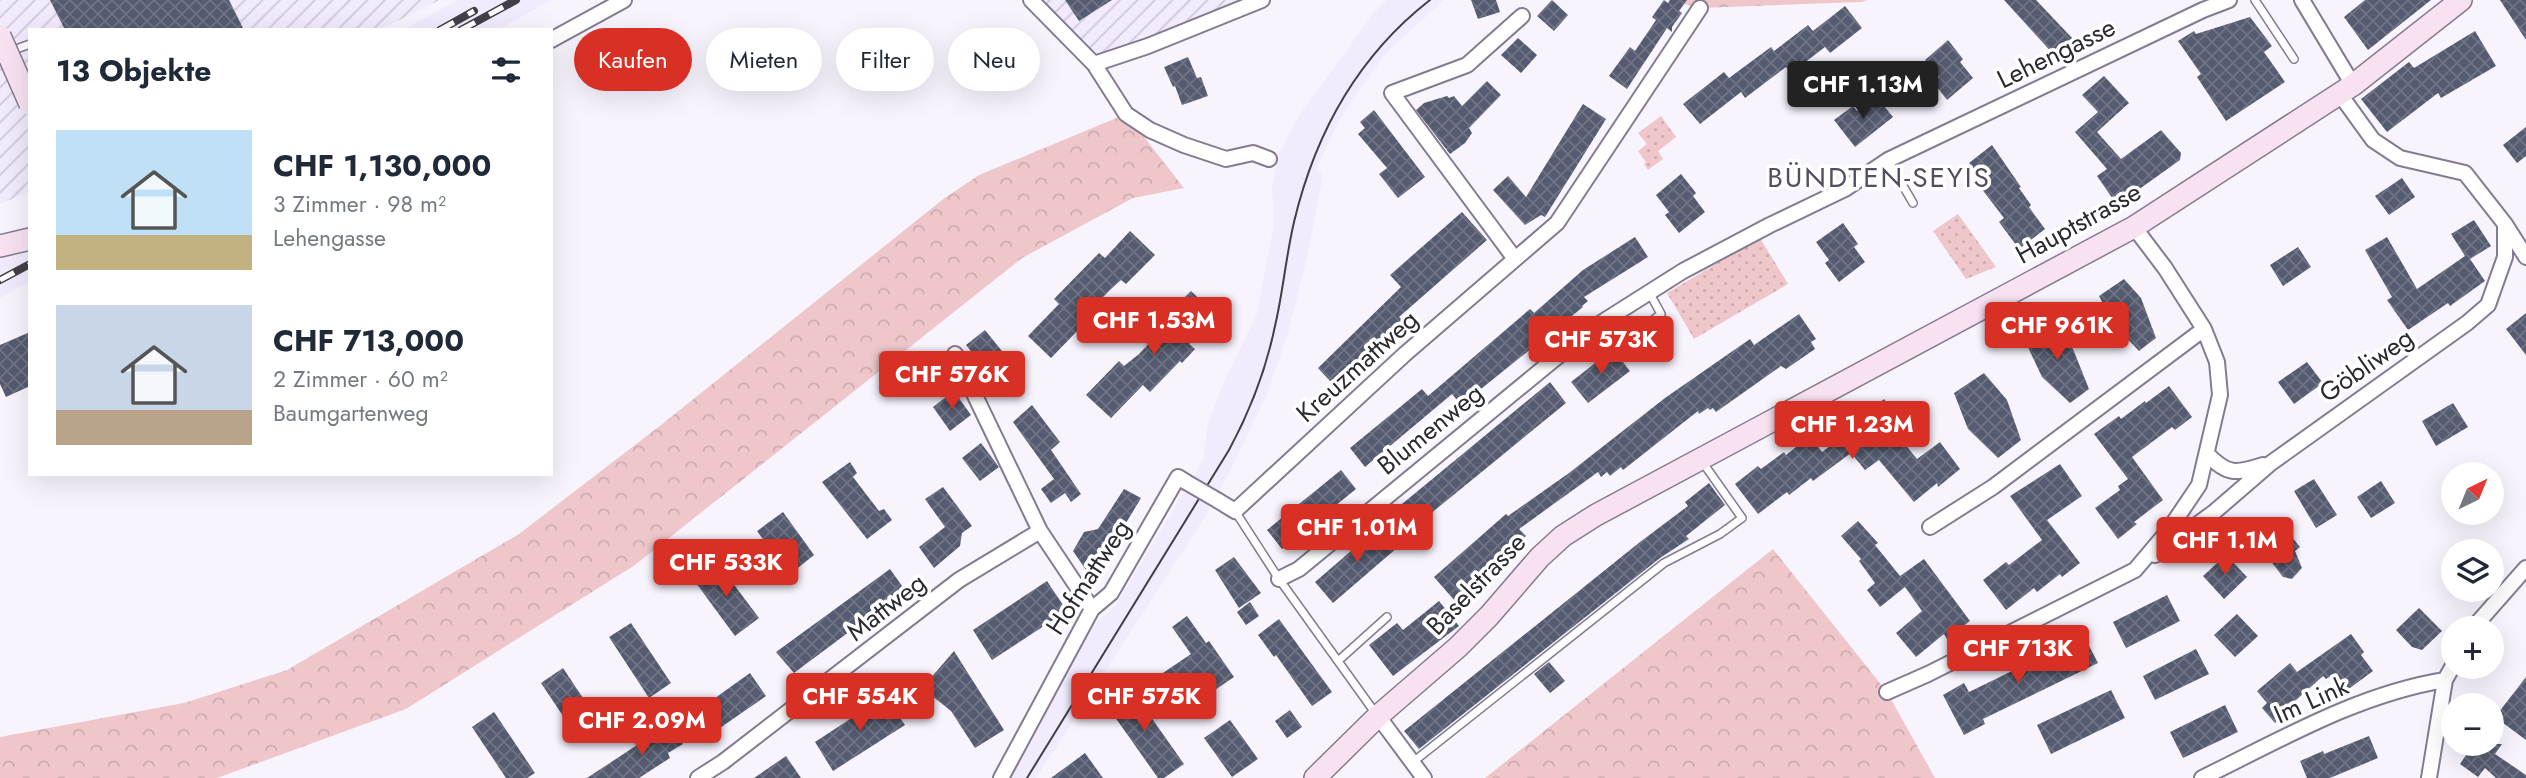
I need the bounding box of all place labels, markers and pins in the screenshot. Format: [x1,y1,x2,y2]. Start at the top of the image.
pin: CHF 1.13M [1783,61,1943,121]
pin: CHF 1.53M [1074,298,1234,357]
pin: CHF 961K [1985,302,2129,362]
pin: CHF 573K [1529,316,1673,376]
pin: CHF 576K [880,352,1024,411]
pin: CHF 1.23M [1772,402,1932,461]
pin: CHF 1.01M [1277,504,1437,564]
pin: CHF 1.1M [2153,518,2297,577]
pin: CHF 533K [654,540,798,599]
pin: CHF 713K [1946,626,2090,685]
pin: CHF 554K [788,674,932,733]
pin: CHF 575K [1072,674,1216,733]
pin: CHF 2.09M [562,698,722,757]

